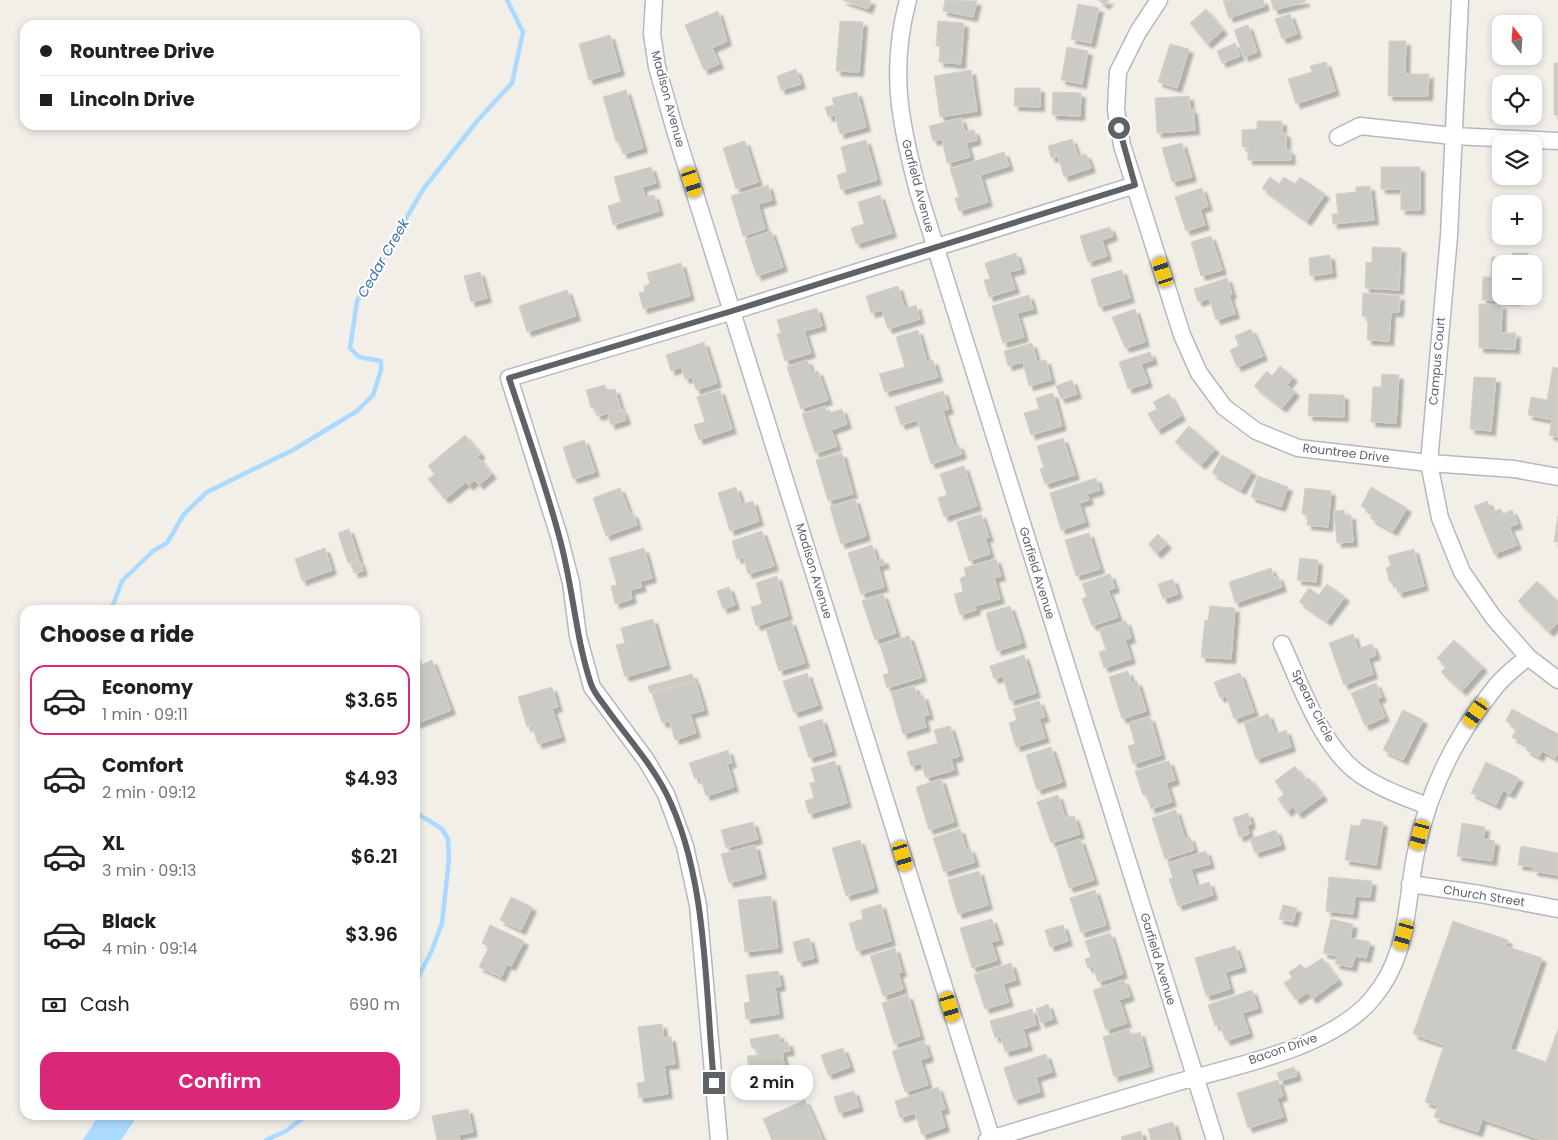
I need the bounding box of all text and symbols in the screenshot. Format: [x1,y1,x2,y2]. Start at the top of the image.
north arrow [1492,15,1542,65]
map controls [1492,15,1542,305]
text: Rountree Drive [70,38,215,65]
street label: Madison Avenue [647,49,690,149]
button: locate [1492,75,1542,125]
text: Lincoln Drive [70,86,195,113]
route start [1108,117,1130,139]
button: layers [1492,135,1542,185]
street label: Garfield Avenue [898,138,939,234]
car [680,165,703,199]
button: + [1492,195,1542,245]
water label: Cedar Creek [352,214,414,301]
car [1151,255,1174,289]
button: − [1492,255,1542,305]
street label: Campus Court [1424,316,1449,406]
street label: Rountree Drive [1302,439,1390,466]
street label: Madison Avenue [792,521,837,621]
street label: Garfield Avenue [1015,525,1060,621]
text: Choose a ride [40,619,194,650]
street label: Spears Circle [1288,667,1339,745]
text: Economy [102,674,193,701]
icon: car [42,678,87,723]
text: $3.65 [345,687,398,714]
car [1461,696,1490,730]
text: 1 min · 09:11 [102,703,188,726]
text: Comfort [102,752,184,779]
icon: car [42,756,87,801]
text: $4.93 [345,765,398,792]
text: 2 min · 09:12 [102,781,196,804]
car [1408,819,1431,851]
text: XL [102,830,125,857]
icon: car [42,834,87,879]
car [891,839,914,873]
text: $6.21 [351,843,398,870]
text: 3 min · 09:13 [102,859,196,882]
street label: Church Street [1442,881,1526,910]
text: Black [102,908,156,935]
street label: Garfield Avenue [1136,911,1181,1007]
icon: car [42,912,87,957]
car [1392,919,1415,951]
text: $3.96 [345,921,398,948]
text: 4 min · 09:14 [102,937,198,960]
car [938,990,961,1024]
icon: cash [40,991,68,1019]
text: Cash [80,991,130,1018]
text: 690 m [349,993,400,1016]
street label: Bacon Drive [1246,1029,1319,1068]
button: Confirm [40,1052,400,1110]
callout: 2 min [732,1066,814,1100]
text: 2 min [750,1071,794,1094]
route end [703,1072,725,1094]

